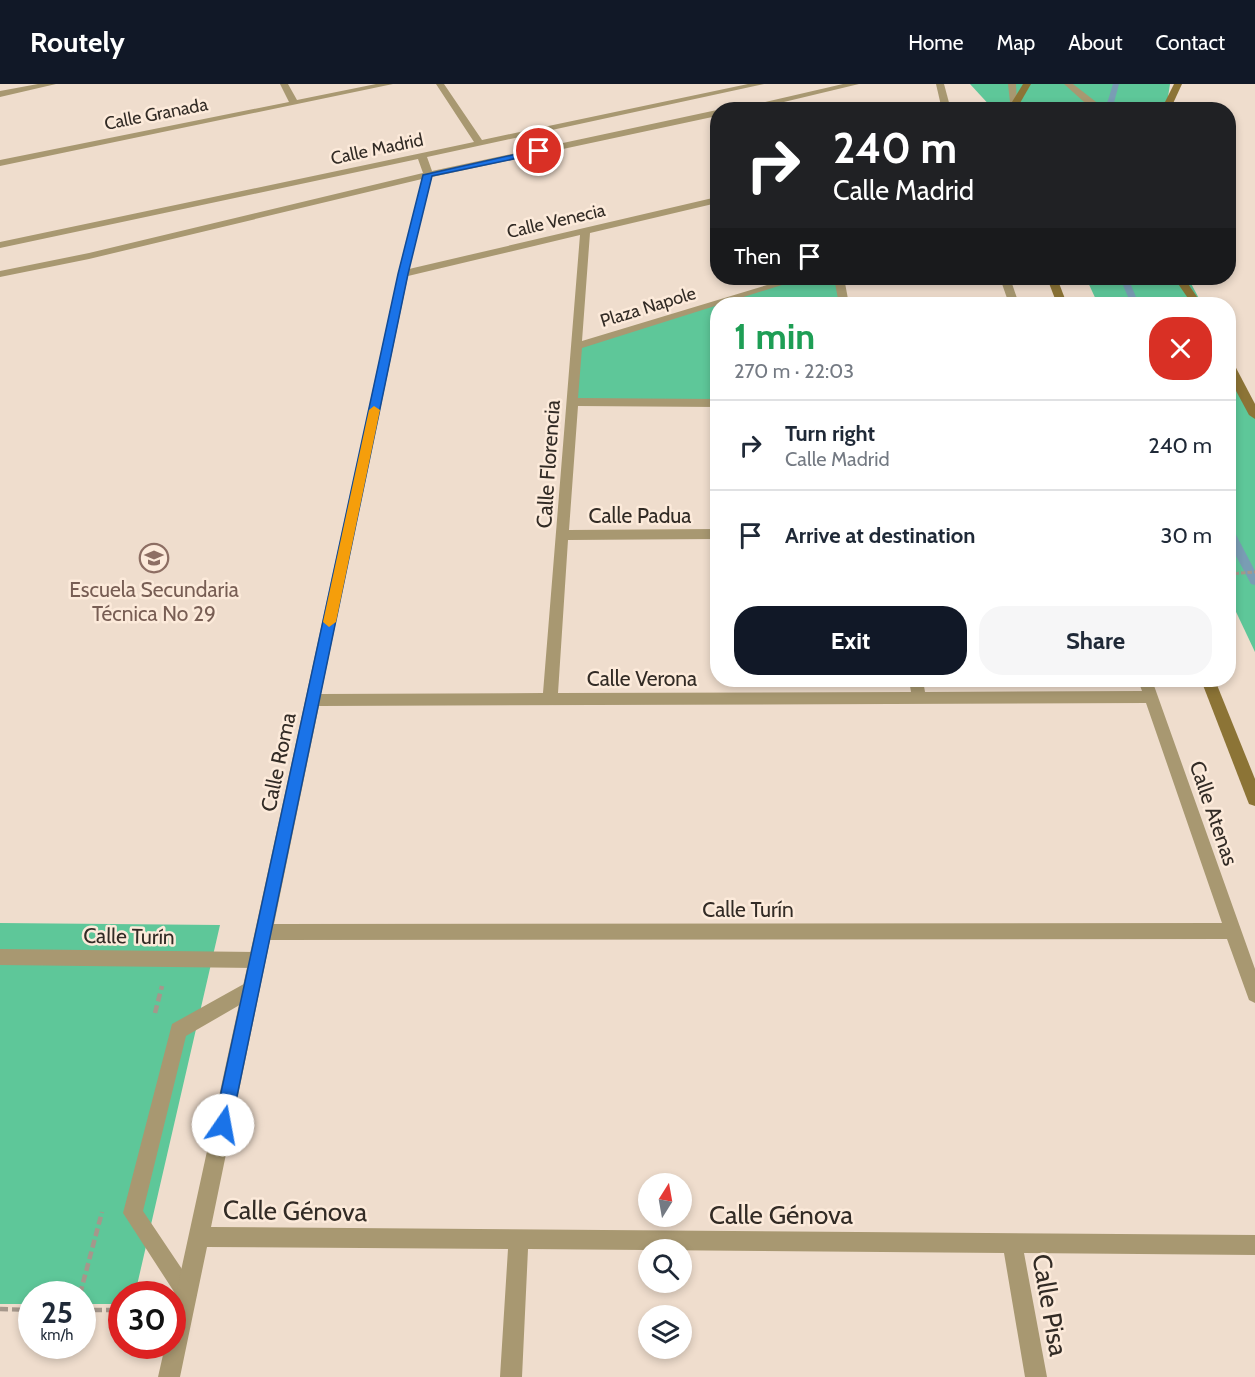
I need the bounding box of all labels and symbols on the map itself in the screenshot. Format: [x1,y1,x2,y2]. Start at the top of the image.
street label: Calle Granada [102,93,210,135]
pin [513,125,564,176]
street label: Calle Madrid [329,128,425,170]
street label: Calle Venecia [505,199,608,243]
street label: Plaza Napole [598,282,698,332]
street label: Calle Florencia [531,399,565,529]
street label: Calle Padua [589,503,691,528]
school or university icon: Escuela Secundaria Técnica No 29 [138,542,170,574]
place label: Escuela Secundaria Técnica No 29 [69,577,239,626]
street label: Calle Verona [587,666,697,691]
street label: Calle Roma [255,710,301,814]
street label: Calle Atenas [1184,757,1244,869]
street label: Calle Turín [702,897,794,922]
street label: Calle Turín [83,923,175,949]
position arrow [191,1093,255,1157]
north arrow [638,1173,692,1227]
street label: Calle Génova [223,1194,368,1228]
street label: Calle Génova [709,1199,854,1231]
street label: Calle Pisa [1025,1251,1075,1359]
speed limit sign: 30 [108,1281,186,1359]

